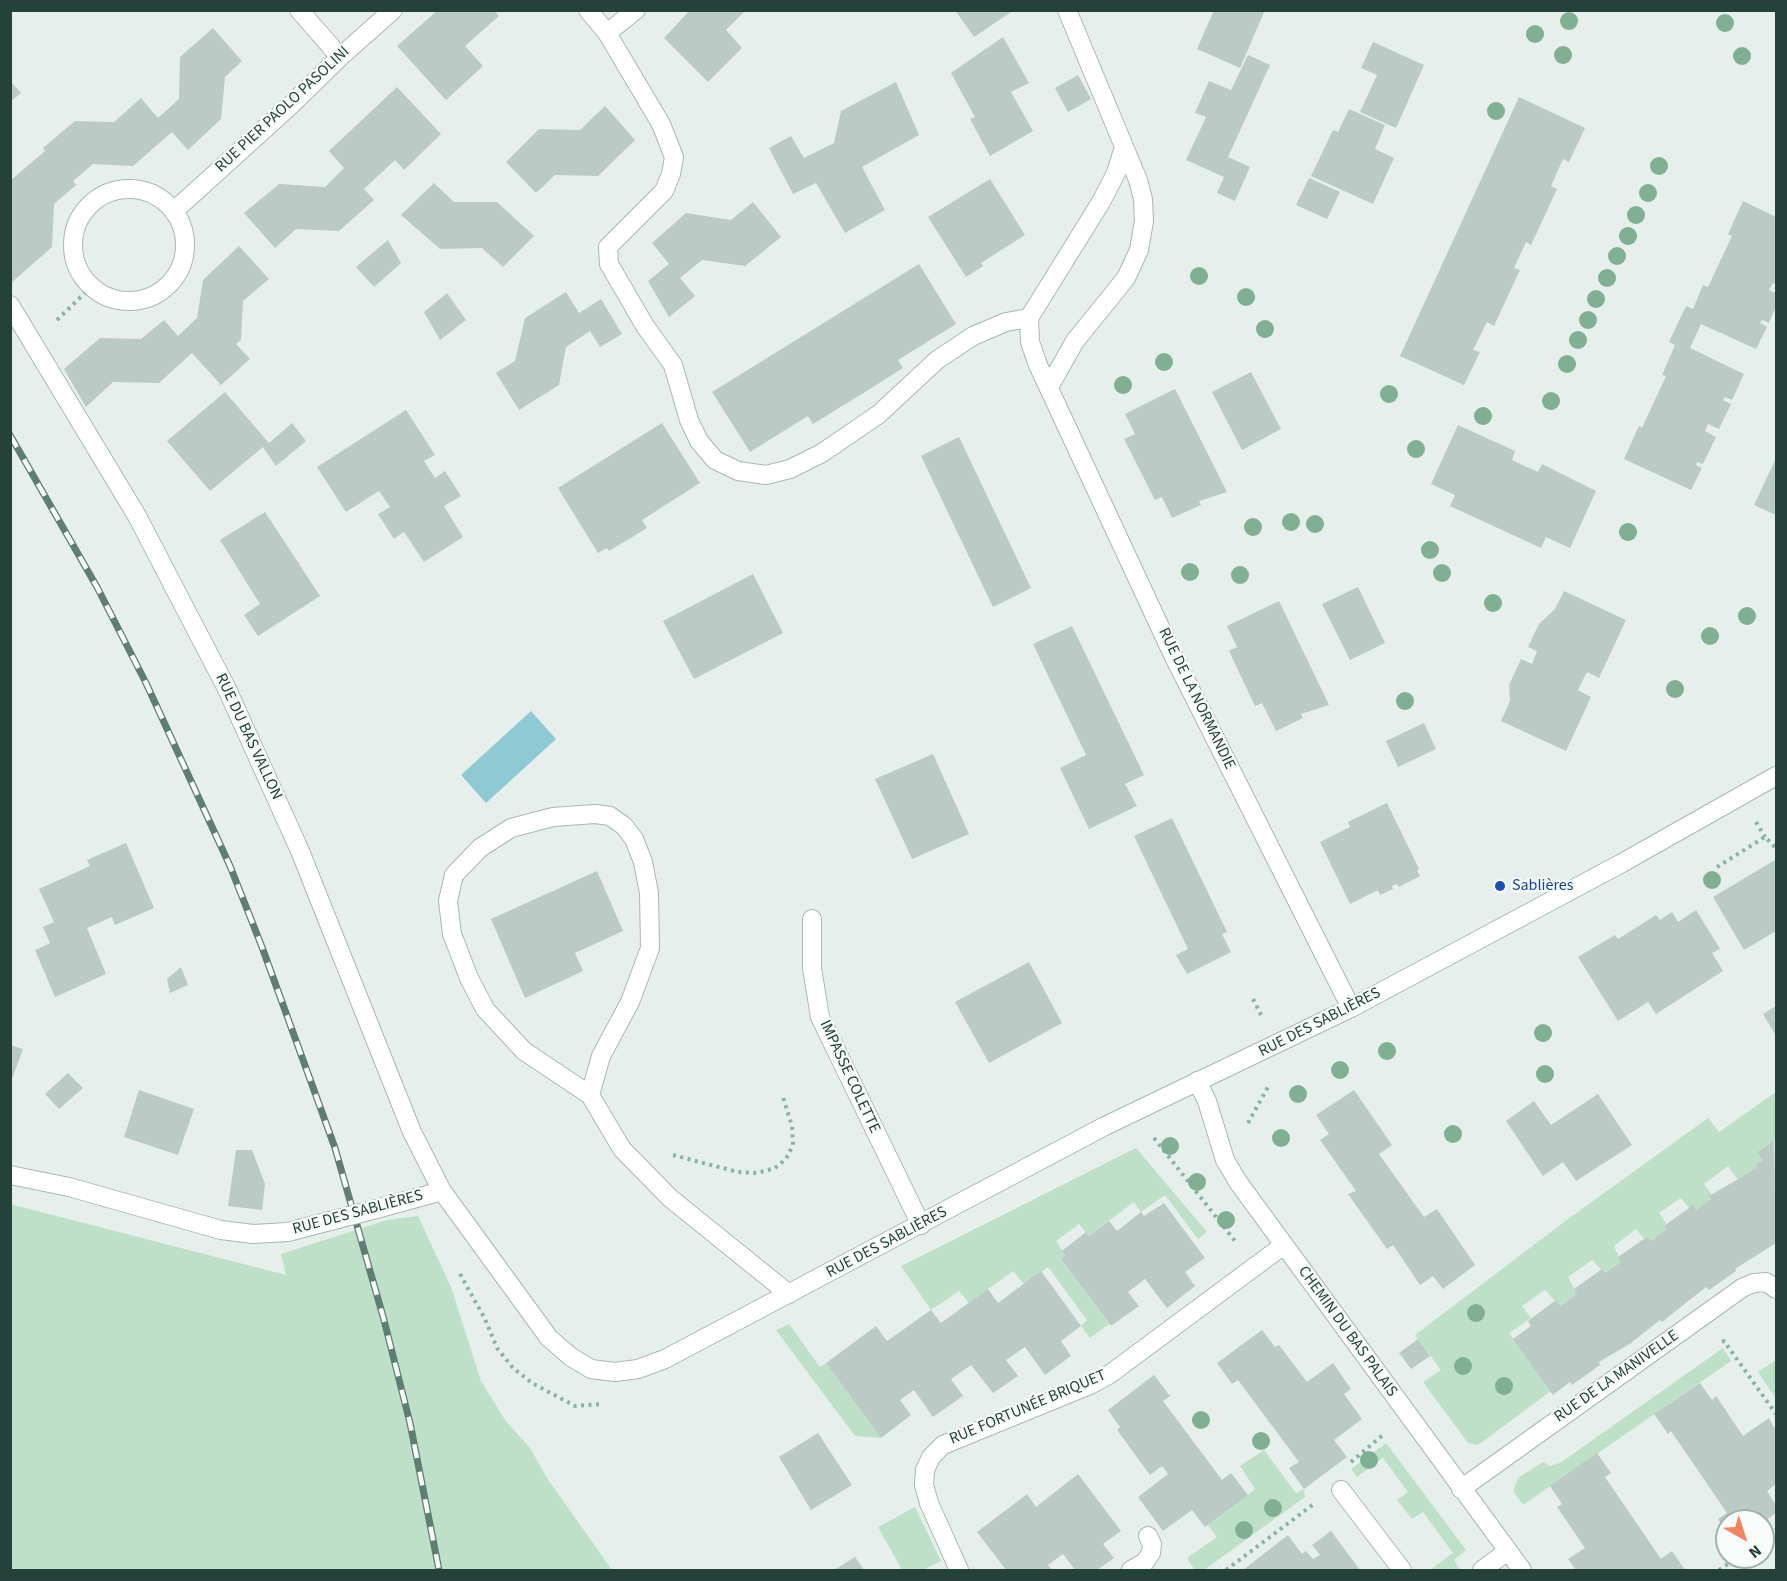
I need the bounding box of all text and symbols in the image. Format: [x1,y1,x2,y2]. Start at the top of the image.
street label: RUE PIER PAOLO PASOLINI [212,43,354,177]
street label: RUE DE LA NORMANDIE [1153,625,1239,773]
street label: RUE DU BAS VALLON [210,671,286,803]
place label: Sablières [1512,876,1573,896]
marker: Sablières [1493,879,1507,893]
street label: RUE DES SABLIÈRES [1256,984,1384,1062]
street label: IMPASSE COLETTE [814,1017,884,1137]
street label: RUE DES SABLIÈRES [291,1186,425,1240]
street label: RUE DES SABLIÈRES [823,1203,951,1283]
street label: CHEMIN DU BAS PALAIS [1293,1263,1401,1401]
street label: RUE DE LA MANIVELLE [1551,1327,1683,1427]
street label: RUE FORTUNÉE BRIQUET [947,1366,1109,1450]
north arrow [1715,1509,1775,1569]
text: N [1744,1540,1766,1563]

